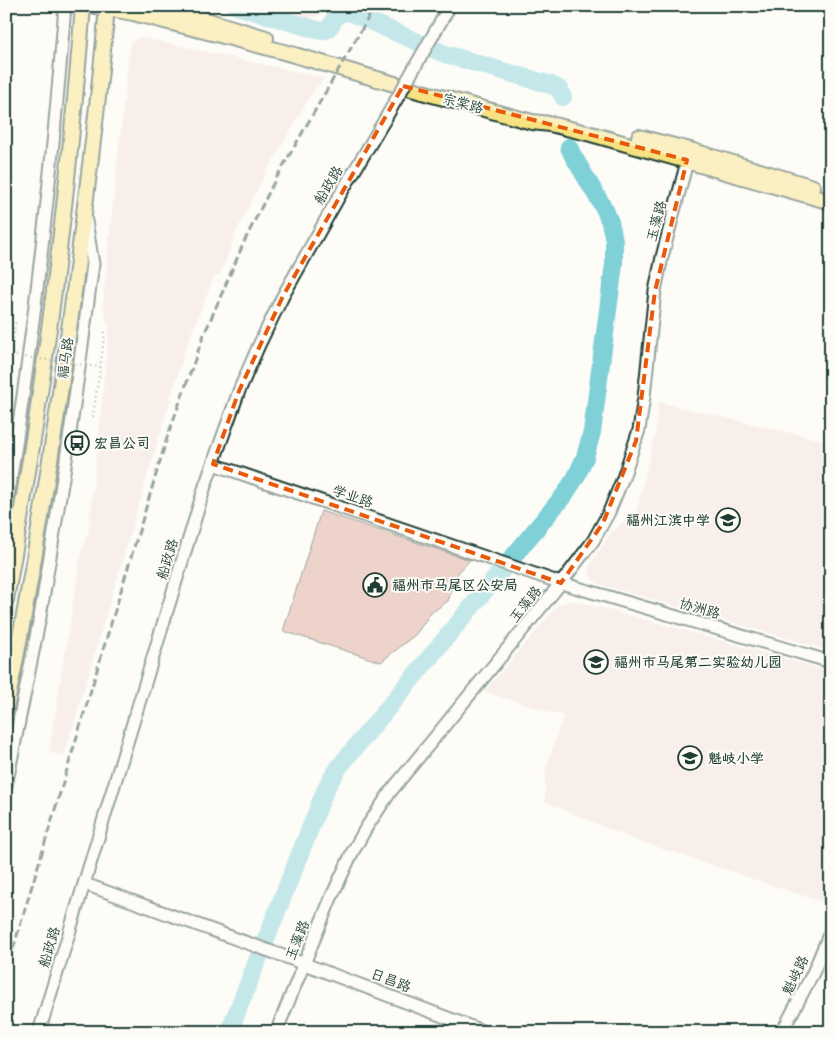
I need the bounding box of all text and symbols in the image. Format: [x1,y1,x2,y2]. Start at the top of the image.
street label: 宗棠路 [440,90,485,117]
street label: 船政路 [310,163,347,208]
street label: 玉藻路 [643,199,670,244]
street label: 福马路 [54,336,77,380]
bus stop icon: 宏昌公司 [64,430,90,456]
place label: 宏昌公司 [94,435,150,452]
street label: 学业路 [330,482,375,511]
school or university icon: 福州江滨中学 [715,507,741,533]
place label: 福州江滨中学 [626,512,710,529]
street label: 船政路 [153,537,182,582]
public building icon: 福州市马尾区公安局 [362,572,388,598]
place label: 福州市马尾区公安局 [392,577,518,594]
street label: 玉藻路 [506,583,545,626]
street label: 协洲路 [677,595,722,622]
school or university icon: 福州市马尾第二实验幼儿园 [583,649,609,675]
place label: 福州市马尾第二实验幼儿园 [614,654,782,671]
school or university icon: 魁岐小学 [677,745,703,771]
place label: 魁岐小学 [708,750,764,767]
street label: 玉藻路 [282,918,313,963]
street label: 船政路 [35,925,64,970]
street label: 魁岐路 [779,953,812,998]
street label: 日昌路 [368,965,413,996]

